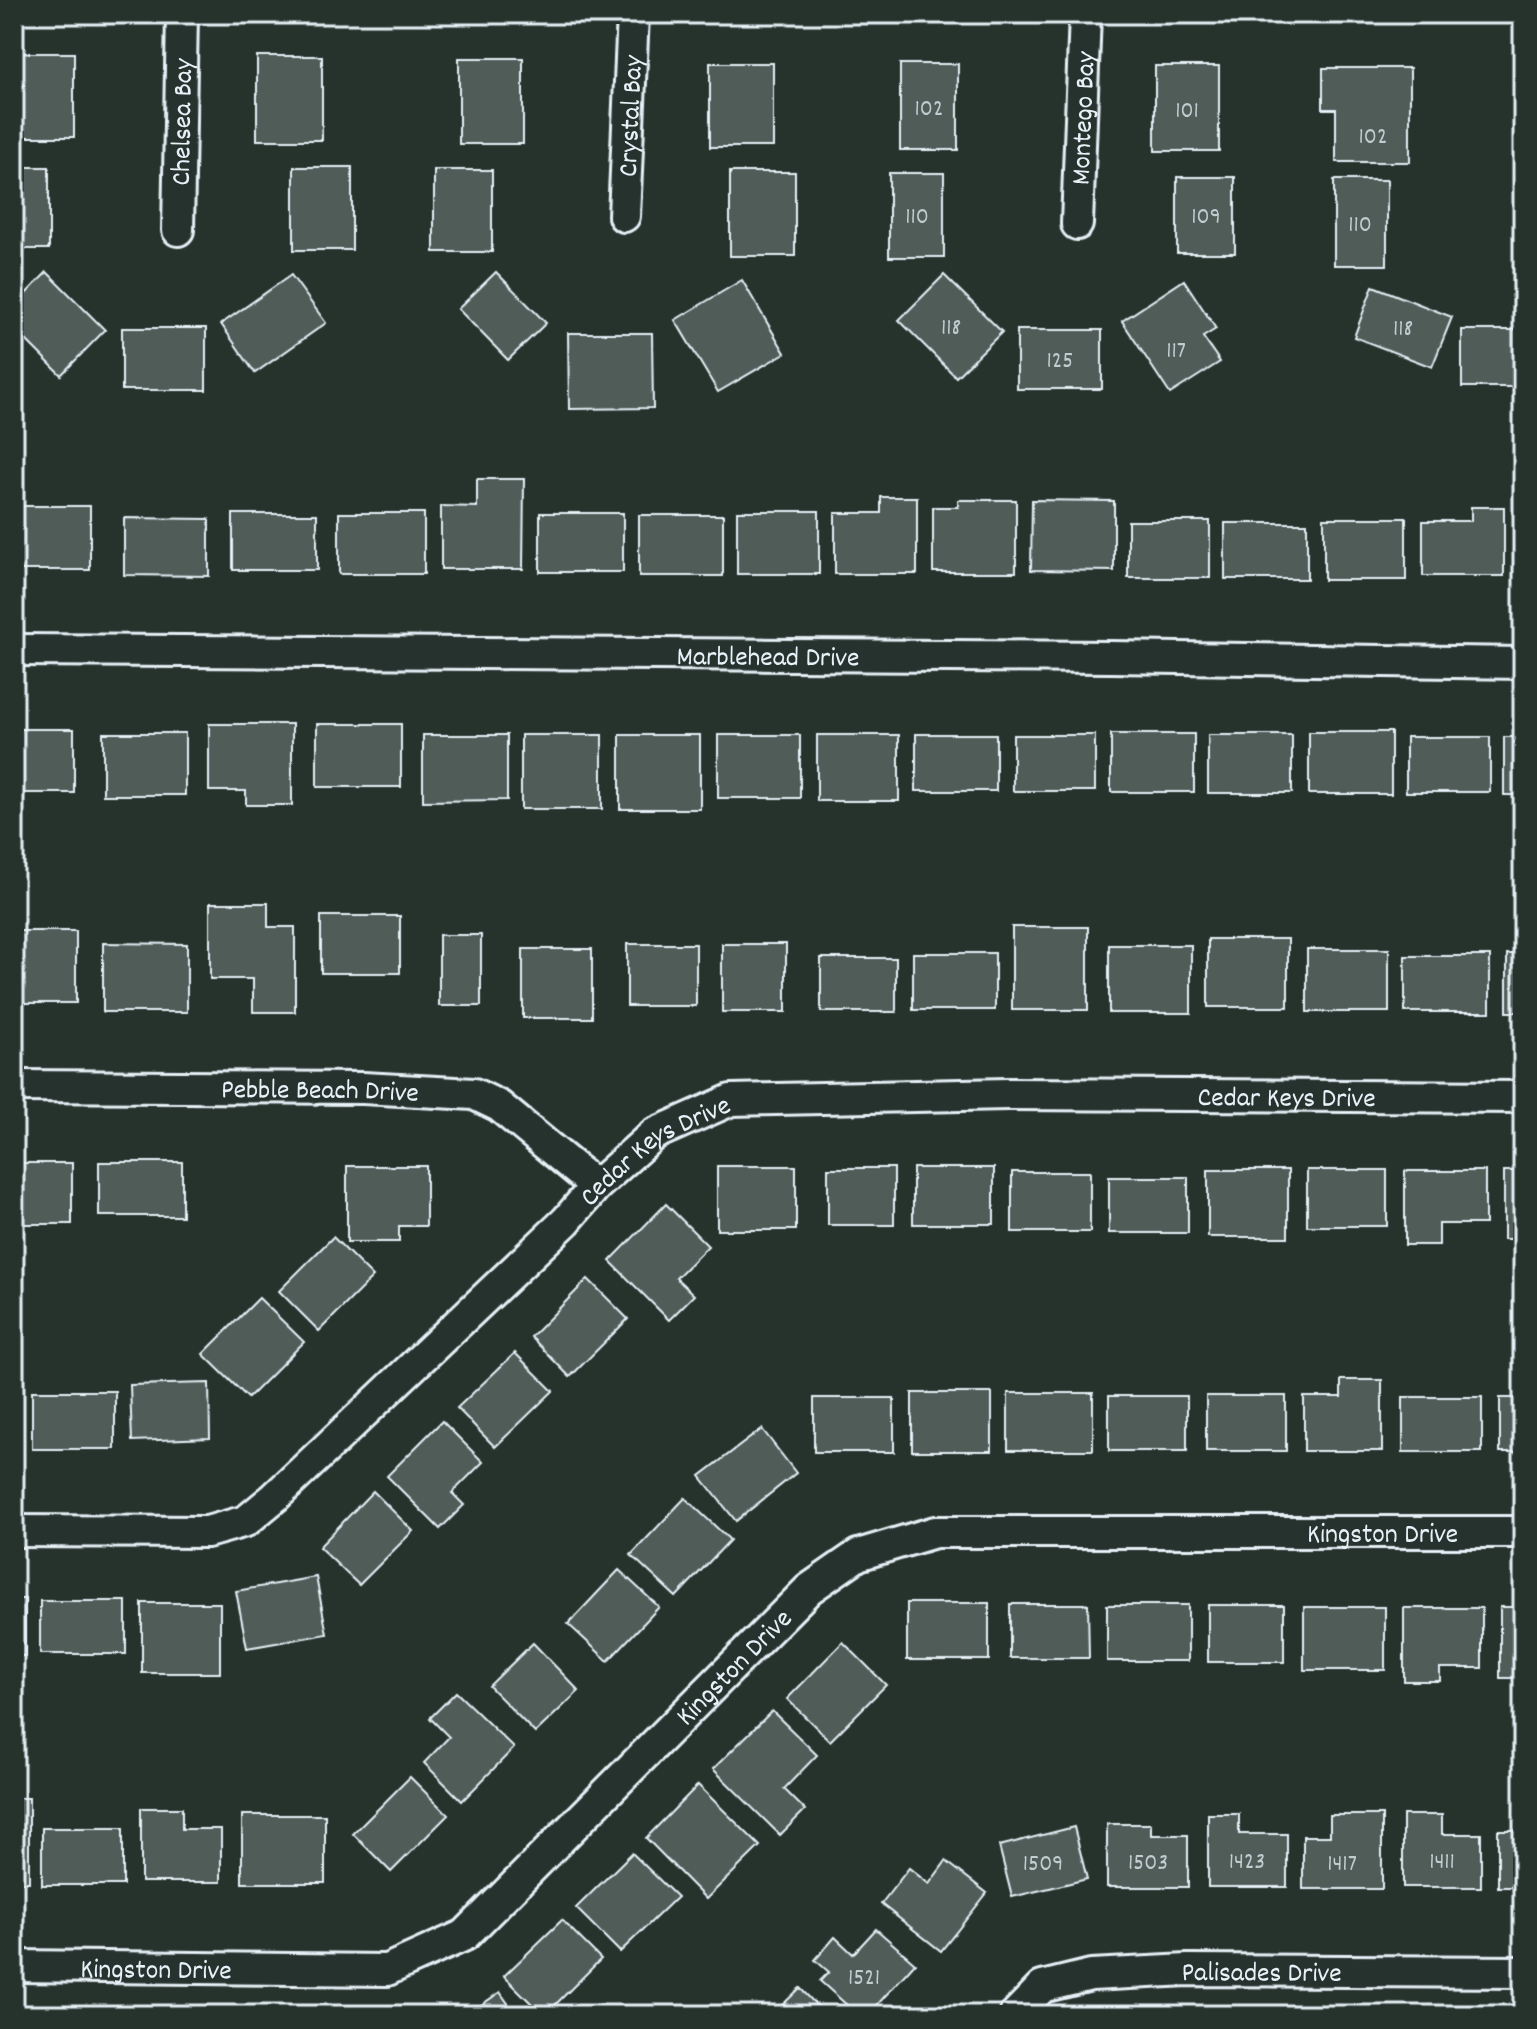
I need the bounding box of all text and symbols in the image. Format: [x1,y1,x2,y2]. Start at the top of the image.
street label: Montego Bay [1064,50,1109,186]
street label: Crystal Bay [611,54,656,178]
street label: Chelsea Bay [164,58,206,186]
house number: 102 [915,93,943,127]
house number: 101 [1175,95,1199,129]
house number: 102 [1359,121,1387,155]
house number: 110 [905,201,929,235]
house number: 109 [1191,201,1221,235]
house number: 110 [1348,209,1372,243]
house number: 118 [941,312,961,346]
house number: 118 [1393,313,1413,347]
house number: 117 [1166,335,1186,369]
house number: 125 [1047,345,1073,379]
street label: Marblehead Drive [676,639,860,680]
street label: Pebble Beach Drive [221,1072,420,1116]
street label: Cedar Keys Drive [1197,1080,1376,1121]
street label: Cedar Keys Drive [572,1088,738,1217]
street label: Kingston Drive [1307,1517,1458,1557]
street label: Kingston Drive [669,1602,804,1737]
house number: 1423 [1229,1846,1265,1880]
house number: 1411 [1429,1846,1455,1880]
house number: 1503 [1128,1847,1168,1881]
house number: 1509 [1023,1848,1063,1882]
house number: 1417 [1327,1848,1357,1882]
street label: Kingston Drive [80,1952,232,1993]
street label: Palisades Drive [1181,1955,1342,1996]
house number: 1521 [848,1962,880,1996]

